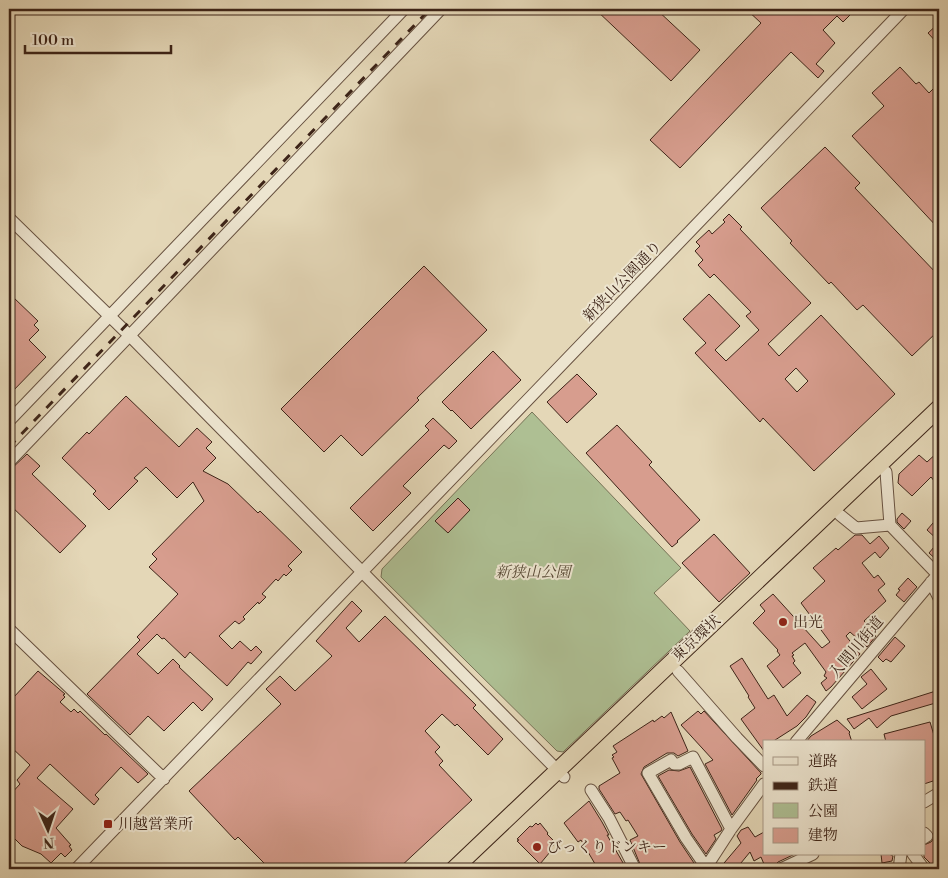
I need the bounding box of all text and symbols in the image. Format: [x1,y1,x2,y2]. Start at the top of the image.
scale bar [25,22,171,54]
text: 100 m [32,31,74,50]
street label: 新狭山公園通り [579,237,666,326]
park label: 新狭山公園 [495,563,573,582]
street label: 東京環状 [668,611,725,666]
street label: 入間川街道 [825,612,888,682]
place label: 出光 [793,613,823,632]
marker: 出光 [777,616,789,628]
legend [763,740,926,856]
text: 道路 [808,752,838,771]
text: 鉄道 [808,776,838,795]
text: 公園 [808,802,838,821]
north arrow [22,806,72,856]
place label: 川越営業所 [118,815,193,834]
marker: 川越営業所 [102,818,114,830]
text: 建物 [808,826,838,845]
text: N [43,833,55,851]
place label: びっくりドンキー [547,838,667,857]
marker: びっくりドンキー [531,841,543,853]

